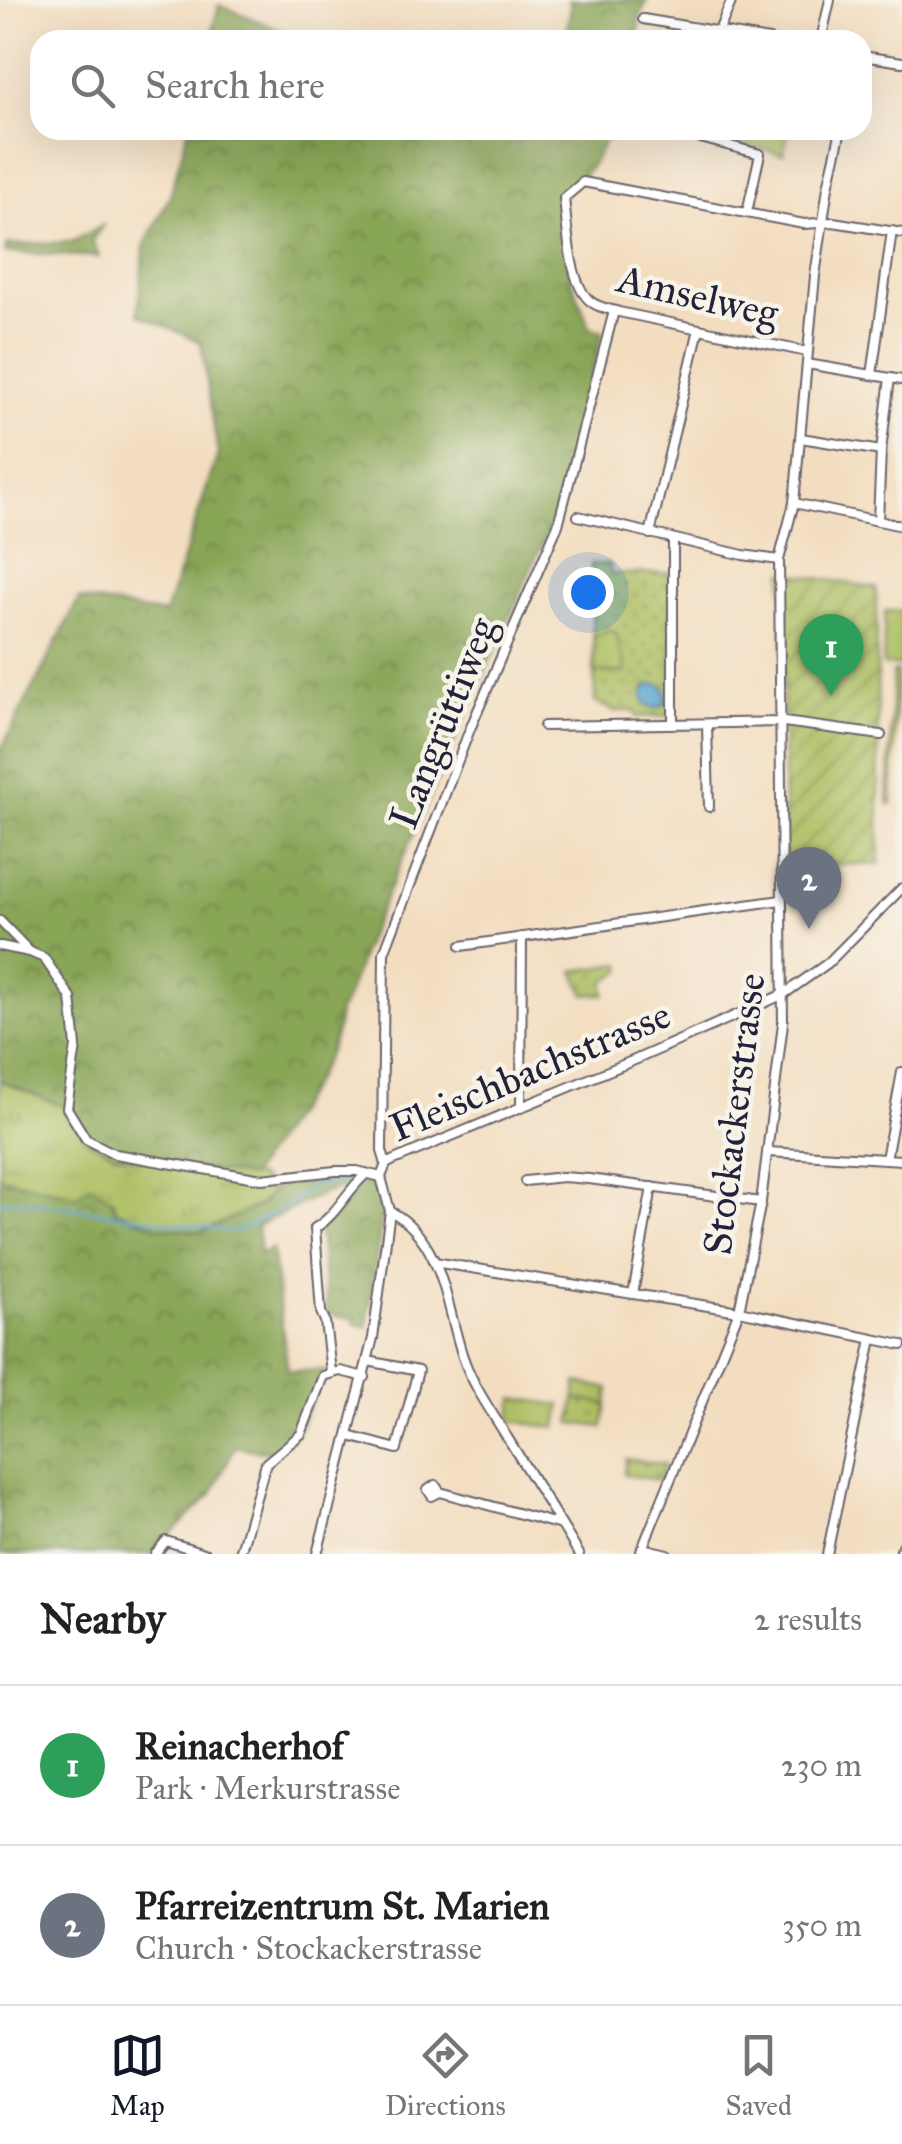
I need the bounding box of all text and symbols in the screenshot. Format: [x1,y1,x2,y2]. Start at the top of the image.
search box [30,30,872,140]
icon: search [65,58,120,113]
text: Search here [145,62,325,108]
street label: Amselweg [611,253,783,338]
your location [563,567,614,618]
street label: Langrüttiweg [378,610,508,836]
pin: 1 [798,614,864,696]
pin: 2 [776,846,842,929]
street label: Stockackerstrasse [692,970,776,1258]
street label: Fleischbachstrasse [382,990,678,1152]
text: Nearby [40,1593,165,1645]
text: 2 results [754,1600,862,1639]
text: Reinacherhof [135,1723,344,1769]
text: 1 [66,1746,79,1785]
text: 230 m [781,1746,862,1785]
text: Park · Merkurstrasse [135,1769,400,1808]
text: Pfarreizentrum St. Marien [135,1883,550,1929]
text: 2 [65,1906,80,1945]
text: 350 m [782,1906,862,1945]
text: Church · Stockackerstrasse [135,1929,482,1968]
tab: Map [110,2028,165,2123]
tab: Directions [385,2028,506,2123]
tab: Saved [726,2028,792,2123]

